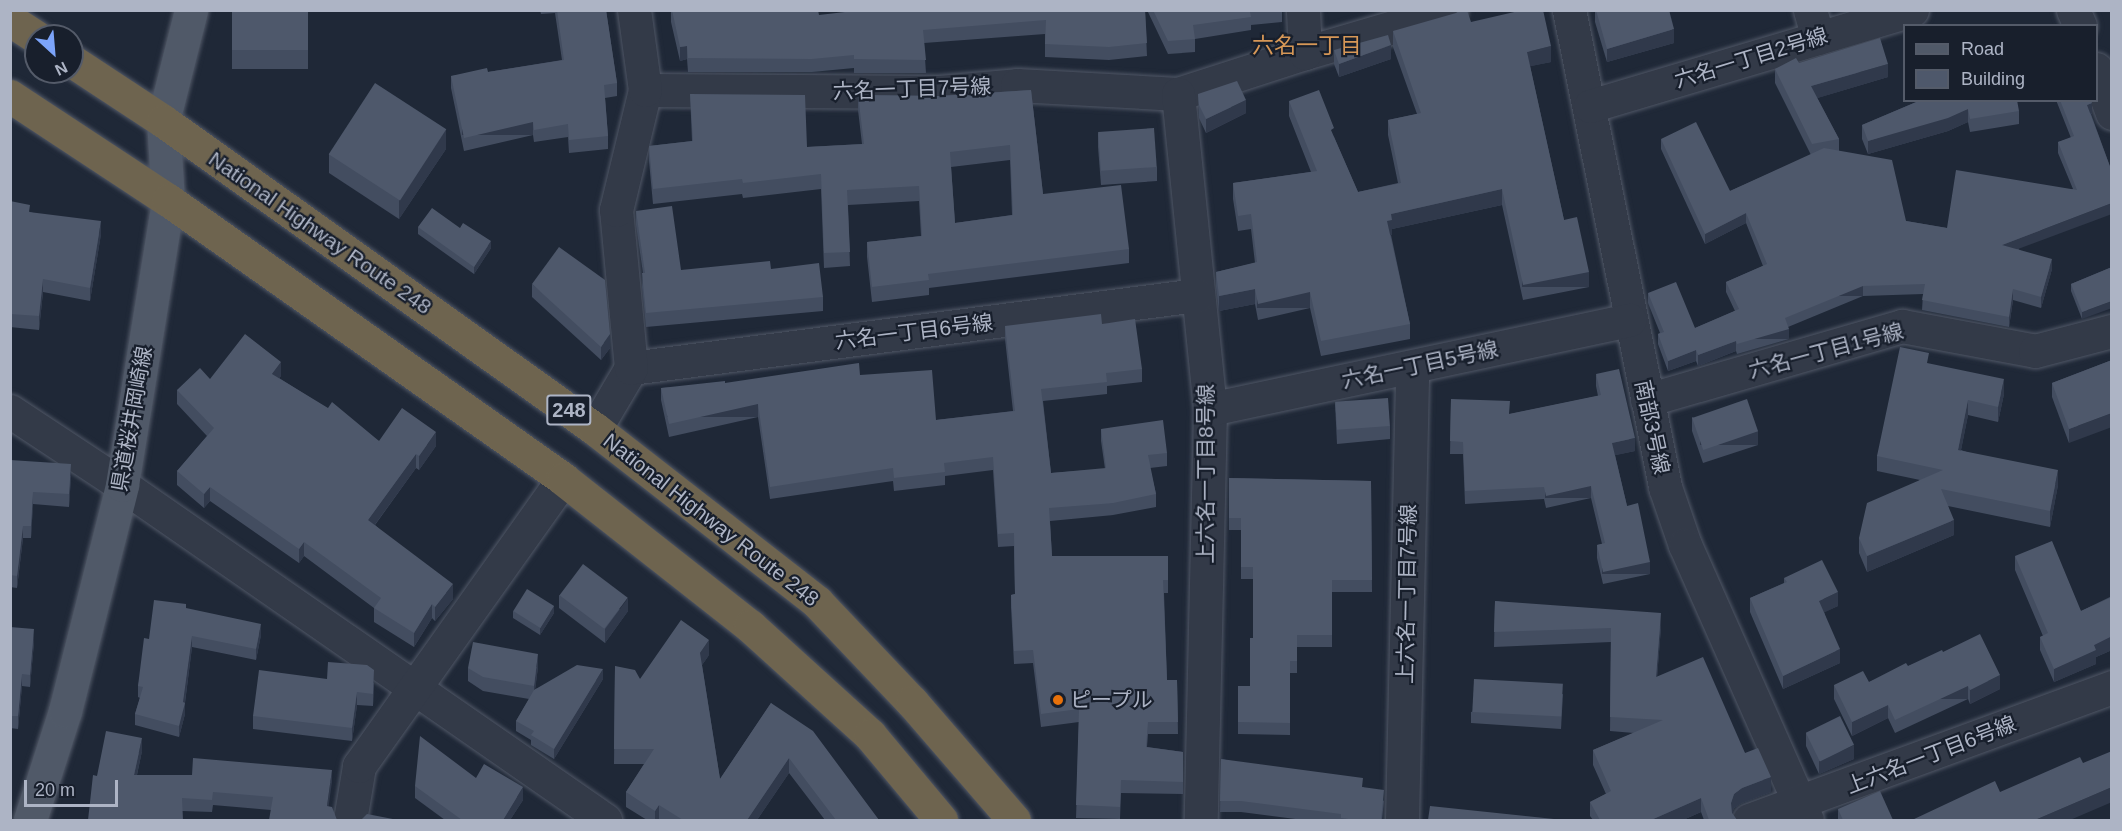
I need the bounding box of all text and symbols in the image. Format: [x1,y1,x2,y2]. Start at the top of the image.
street label: 六名一丁目2号線 [1671,23,1831,93]
north arrow [24,24,84,84]
legend [1903,24,2098,102]
district label: 六名一丁目 [1252,33,1362,59]
text: Road [1961,39,2004,59]
text: N [52,59,70,79]
text: Building [1961,69,2025,89]
street label: 六名一丁目7号線 [832,74,992,104]
street label: National Highway Route 248 [204,146,436,320]
street label: 六名一丁目6号線 [834,310,994,354]
street label: 六名一丁目1号線 [1746,318,1906,384]
street label: 六名一丁目5号線 [1340,336,1500,394]
street label: 県道桜井岡崎線 [107,344,157,494]
street label: 南部3号線 [1630,378,1674,476]
street label: 上六名一丁目8号線 [1193,384,1219,564]
road number: 248 [545,393,593,427]
street label: National Highway Route 248 [598,428,824,612]
street label: 上六名一丁目7号線 [1393,504,1421,684]
place label: ピープル [1070,687,1154,713]
marker: ピープル [1051,693,1065,707]
street label: 上六名一丁目6号線 [1843,711,2019,799]
scale bar [27,768,122,806]
text: 20 m [35,780,75,800]

